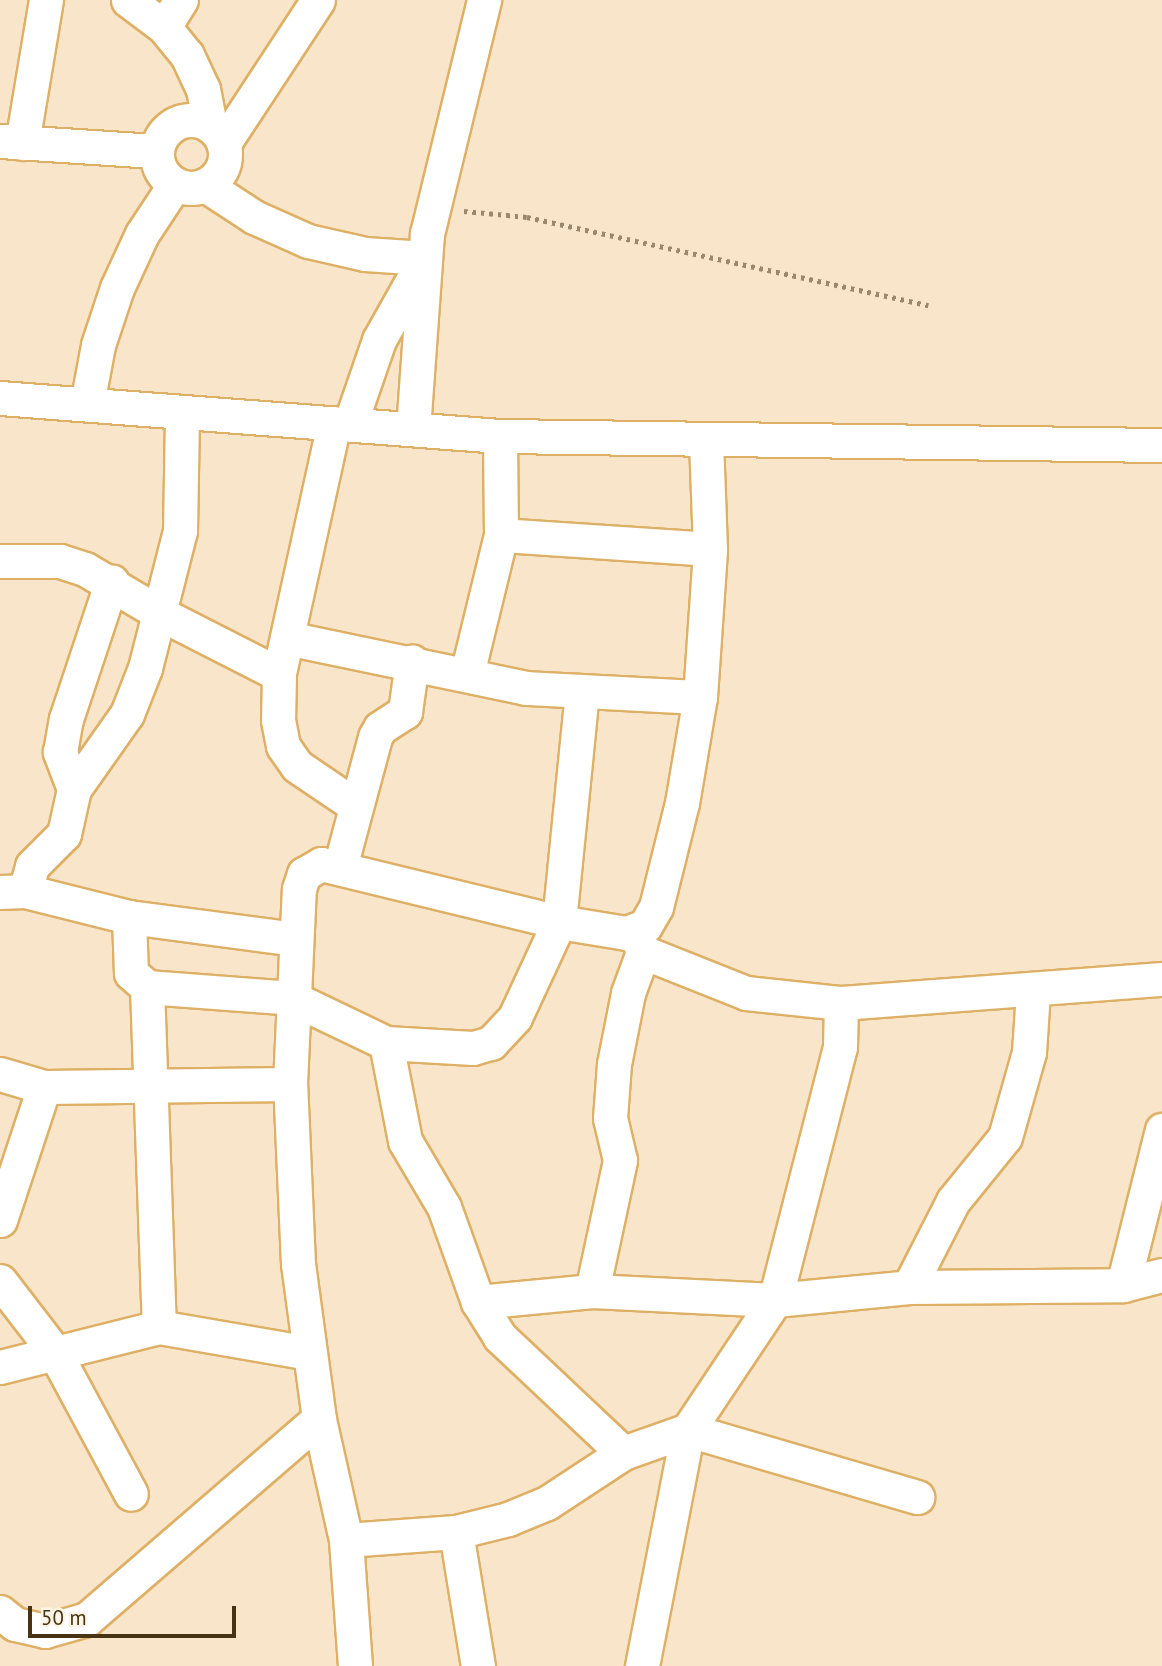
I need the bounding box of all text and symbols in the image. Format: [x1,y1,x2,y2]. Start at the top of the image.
scale bar [32,1592,240,1636]
text: 50 m [41,1604,87,1631]

